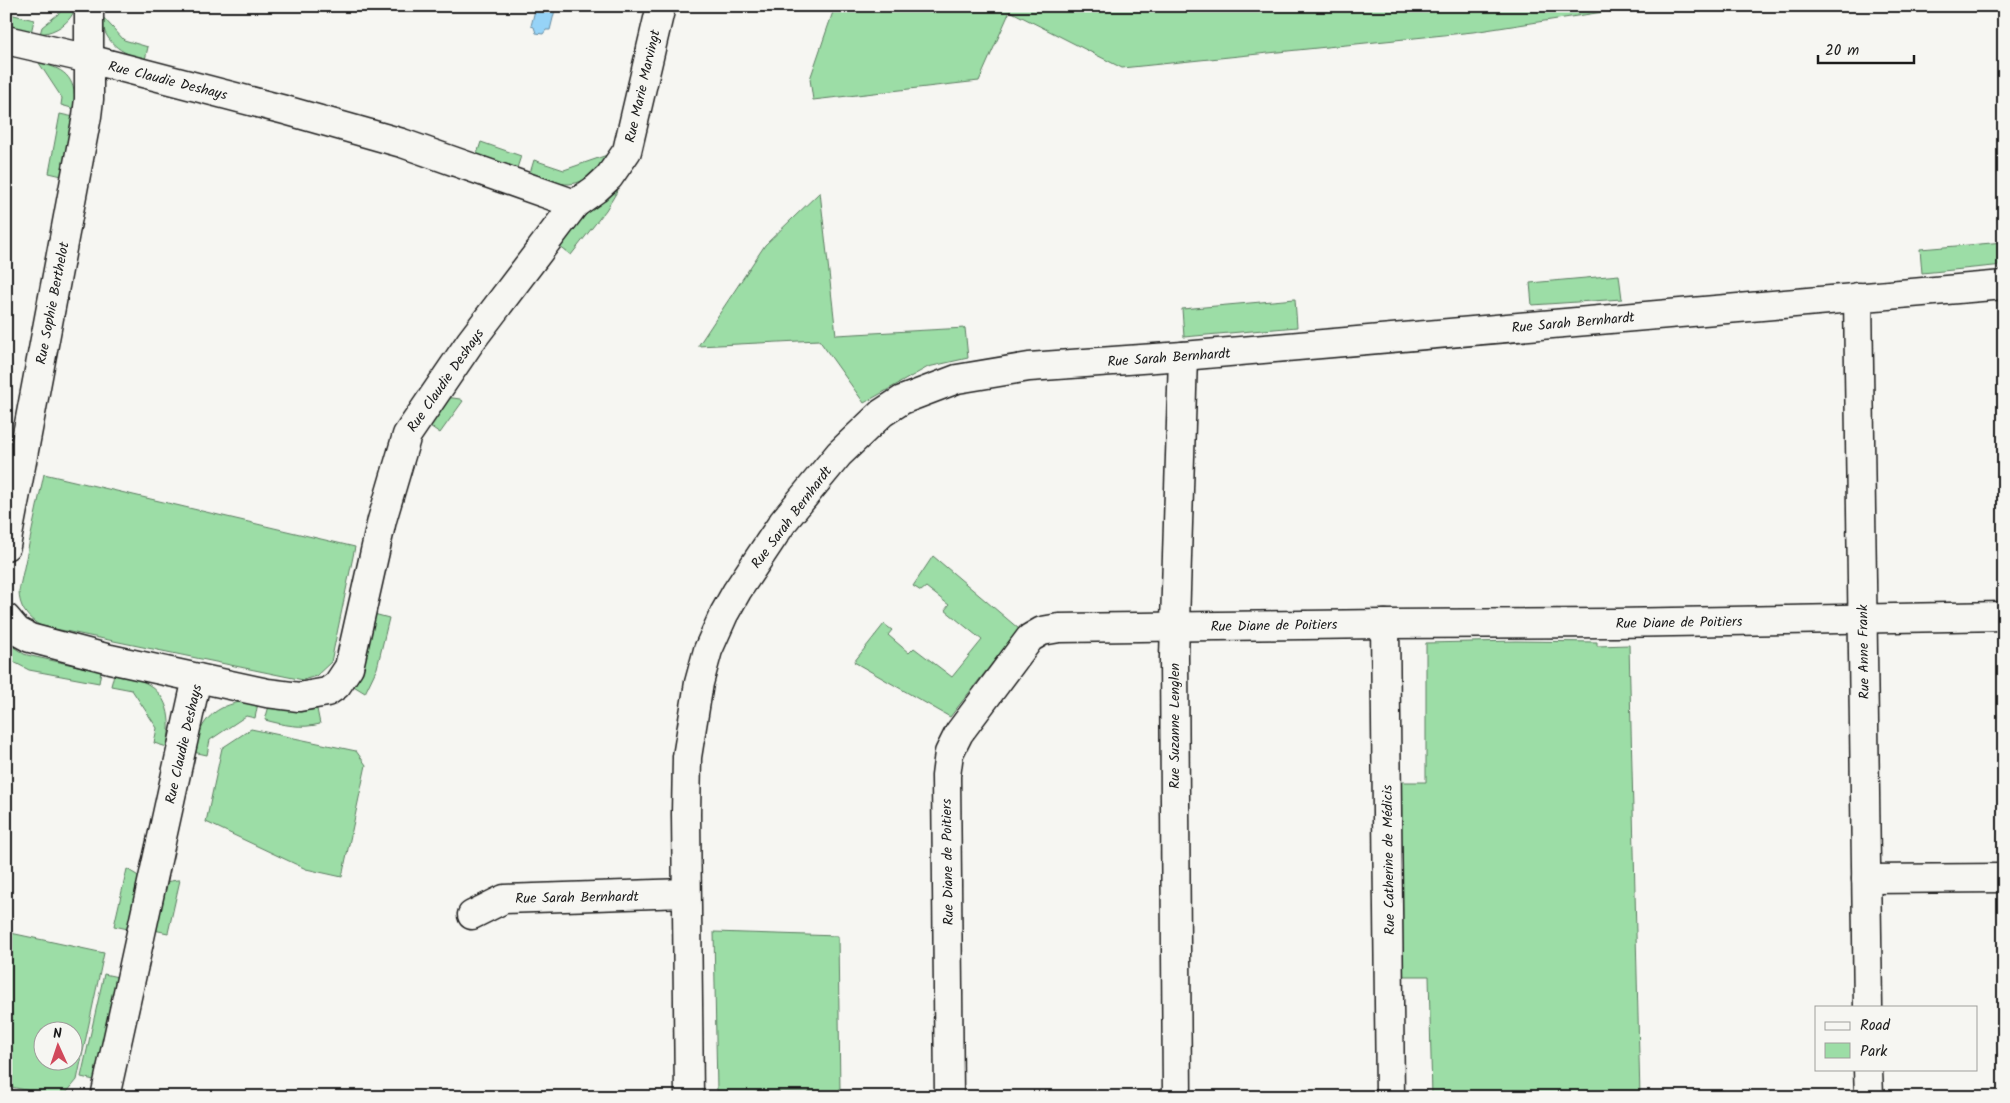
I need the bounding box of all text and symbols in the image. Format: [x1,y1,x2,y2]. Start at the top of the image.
street label: Rue Marie Marvingt [619,27,667,145]
scale bar [1818,32,1914,64]
text: 20 m [1825,39,1859,63]
street label: Rue Claudie Deshays [106,56,230,106]
street label: Rue Sophie Berthelot [30,240,76,366]
street label: Rue Sarah Bernhardt [1511,307,1636,339]
street label: Rue Claudie Deshays [402,324,490,437]
street label: Rue Sarah Bernhardt [1107,343,1232,373]
street label: Rue Sarah Bernhardt [746,461,838,574]
street label: Rue Anne Frank [1852,604,1876,700]
street label: Rue Diane de Poitiers [1615,611,1743,635]
street label: Rue Diane de Poitiers [1210,614,1338,638]
street label: Rue Suzanne Lenglen [1164,663,1186,789]
street label: Rue Claudie Deshays [160,682,208,806]
street label: Rue Catherine de Médicis [1377,785,1401,935]
street label: Rue Diane de Poitiers [936,798,960,926]
street label: Rue Sarah Bernhardt [515,886,640,910]
legend [1815,1006,1978,1070]
text: Road [1860,1014,1891,1038]
north arrow [32,1020,82,1070]
text: N [52,1023,63,1045]
text: Park [1860,1040,1888,1064]

